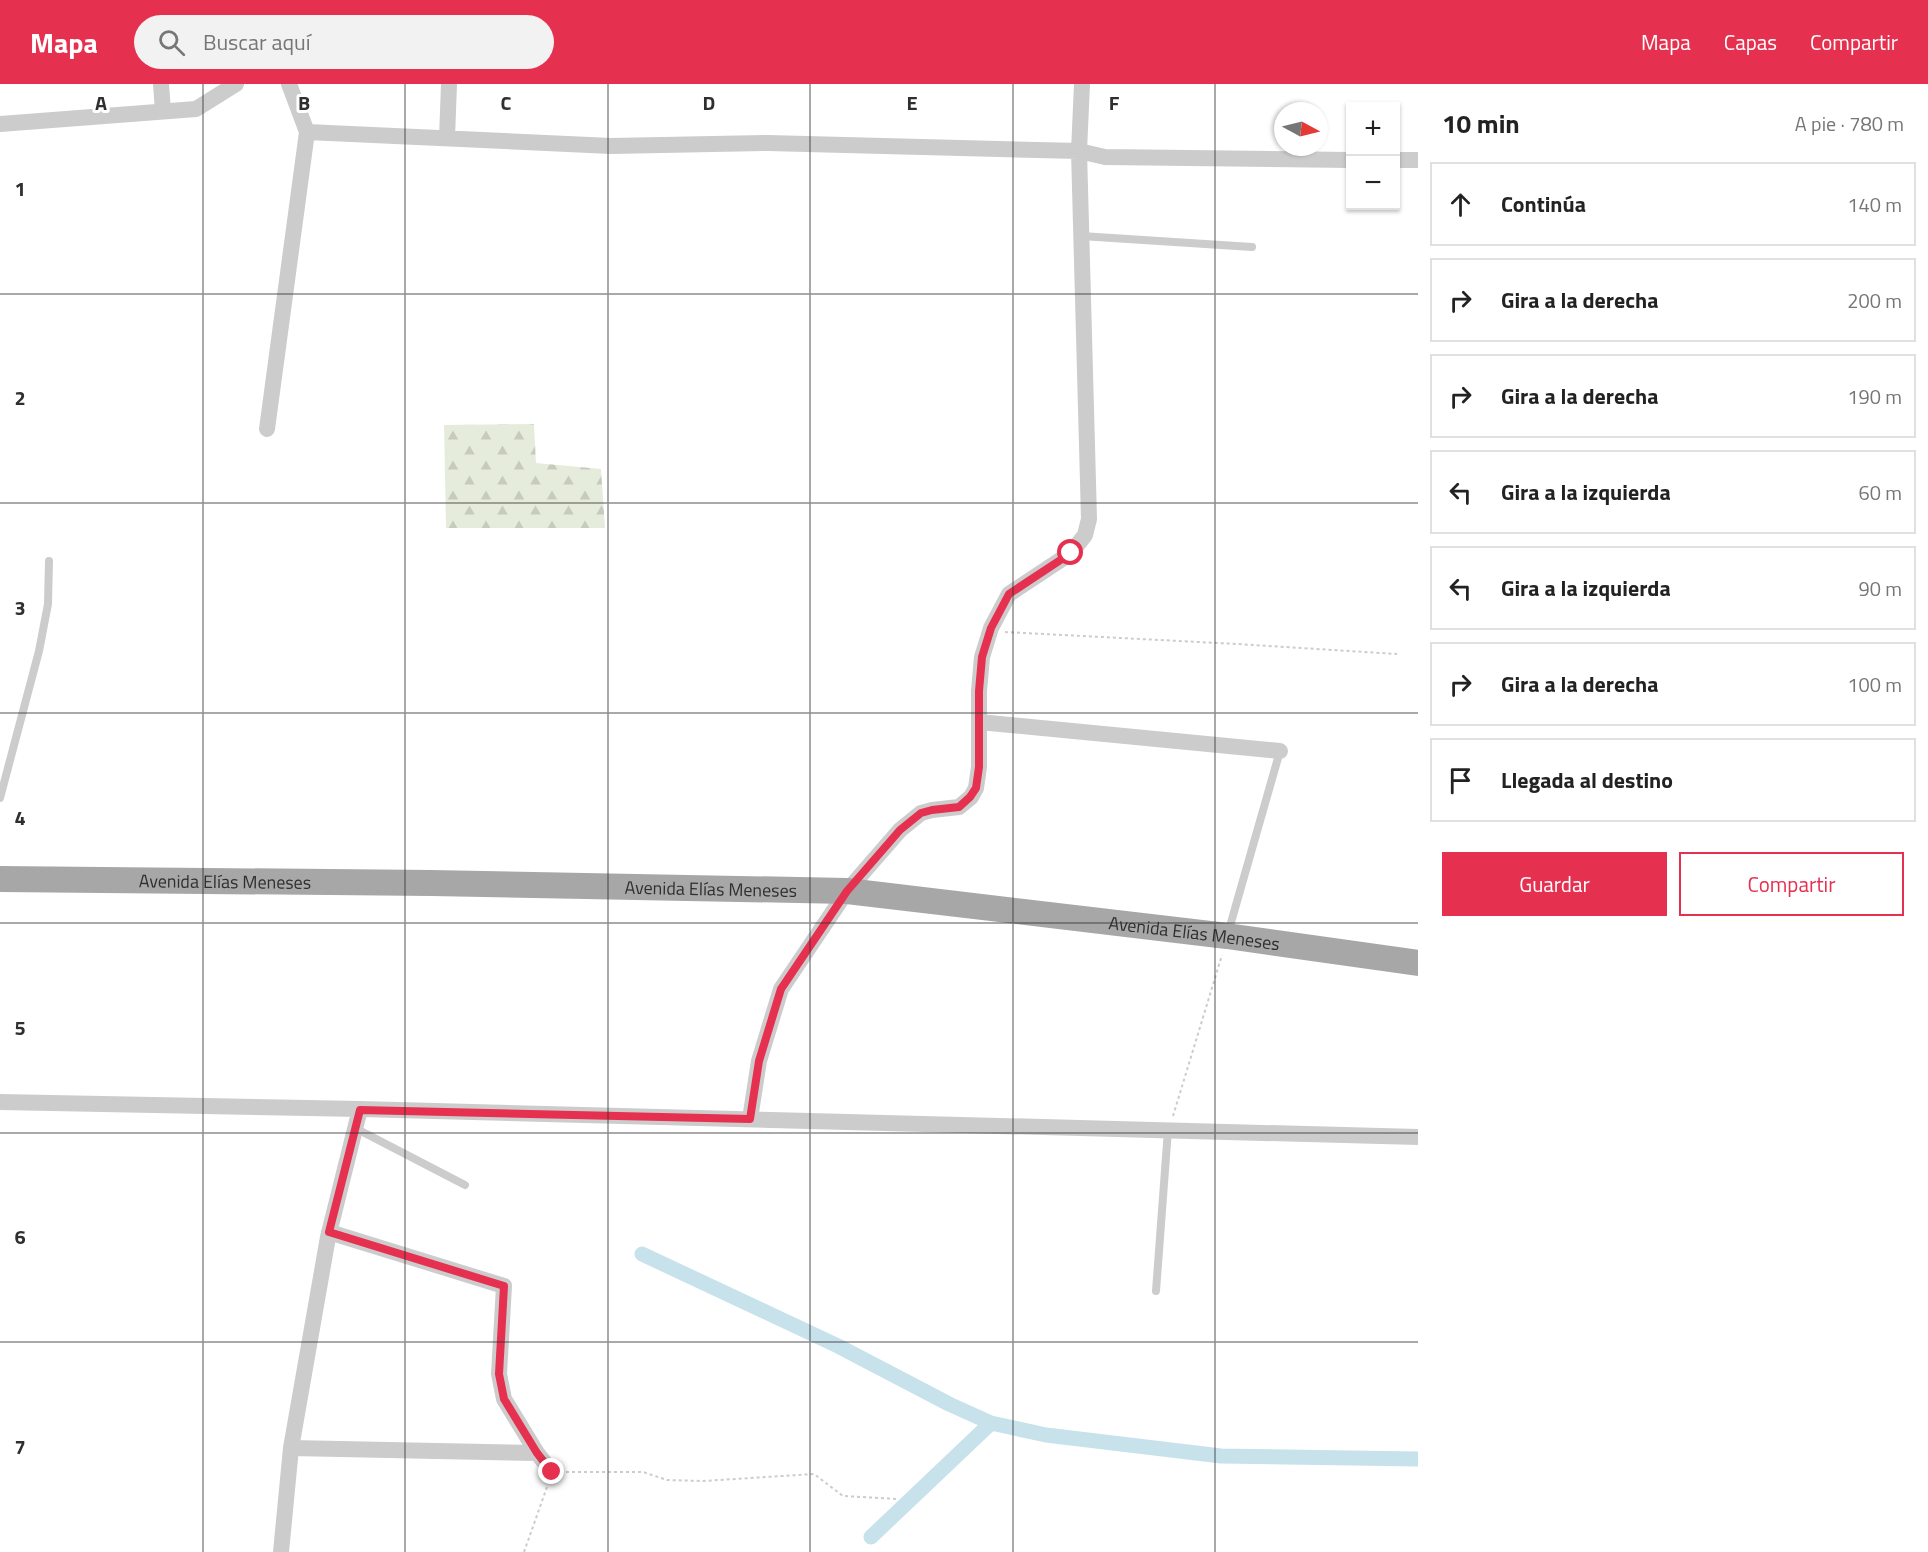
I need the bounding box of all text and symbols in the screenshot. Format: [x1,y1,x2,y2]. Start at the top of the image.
search box [134,15,554,69]
text: Mapa [30,21,98,64]
text: Buscar aquí [203,25,311,59]
icon: search [155,26,188,59]
text: Mapa [1641,26,1691,58]
text: Capas [1724,26,1777,58]
text: Compartir [1810,26,1898,58]
text: A [95,87,107,118]
text: B [298,87,310,118]
text: C [501,87,512,118]
text: D [703,87,715,118]
text: E [906,87,918,118]
text: F [1109,87,1120,118]
north arrow [1274,102,1328,156]
map controls [1346,102,1400,210]
button: + [1346,102,1400,156]
text: 10 min [1442,104,1520,143]
text: A pie · 780 m [1795,108,1904,139]
button: − [1346,156,1400,210]
text: 1 [14,173,26,204]
text: Continúa [1501,187,1586,221]
icon: ahead [1444,188,1477,221]
text: 140 m [1847,189,1902,220]
text: Gira a la derecha [1501,283,1658,317]
icon: right [1444,284,1477,317]
text: 200 m [1847,285,1902,316]
text: Gira a la derecha [1501,379,1658,413]
icon: right [1444,380,1477,413]
text: 190 m [1847,381,1902,412]
text: 2 [14,382,26,413]
text: Gira a la izquierda [1501,475,1671,509]
icon: left [1444,476,1477,509]
text: 60 m [1858,477,1902,508]
route start [1057,539,1083,565]
text: Gira a la izquierda [1501,571,1671,605]
icon: left [1444,572,1477,605]
text: 90 m [1858,573,1902,604]
text: 3 [14,592,26,623]
text: Gira a la derecha [1501,667,1658,701]
icon: right [1444,668,1477,701]
text: 100 m [1847,669,1902,700]
text: Llegada al destino [1501,763,1673,797]
icon: arrive [1444,764,1477,797]
text: 4 [14,802,26,833]
button: Guardar [1442,852,1667,916]
button: Compartir [1679,852,1904,916]
street label: Avenida Elías Meneses [139,867,311,895]
street label: Avenida Elías Meneses [625,873,797,904]
street label: Avenida Elías Meneses [1107,909,1282,957]
text: 5 [14,1012,26,1043]
text: 6 [14,1221,26,1252]
text: 7 [14,1431,26,1462]
route end [538,1458,564,1484]

